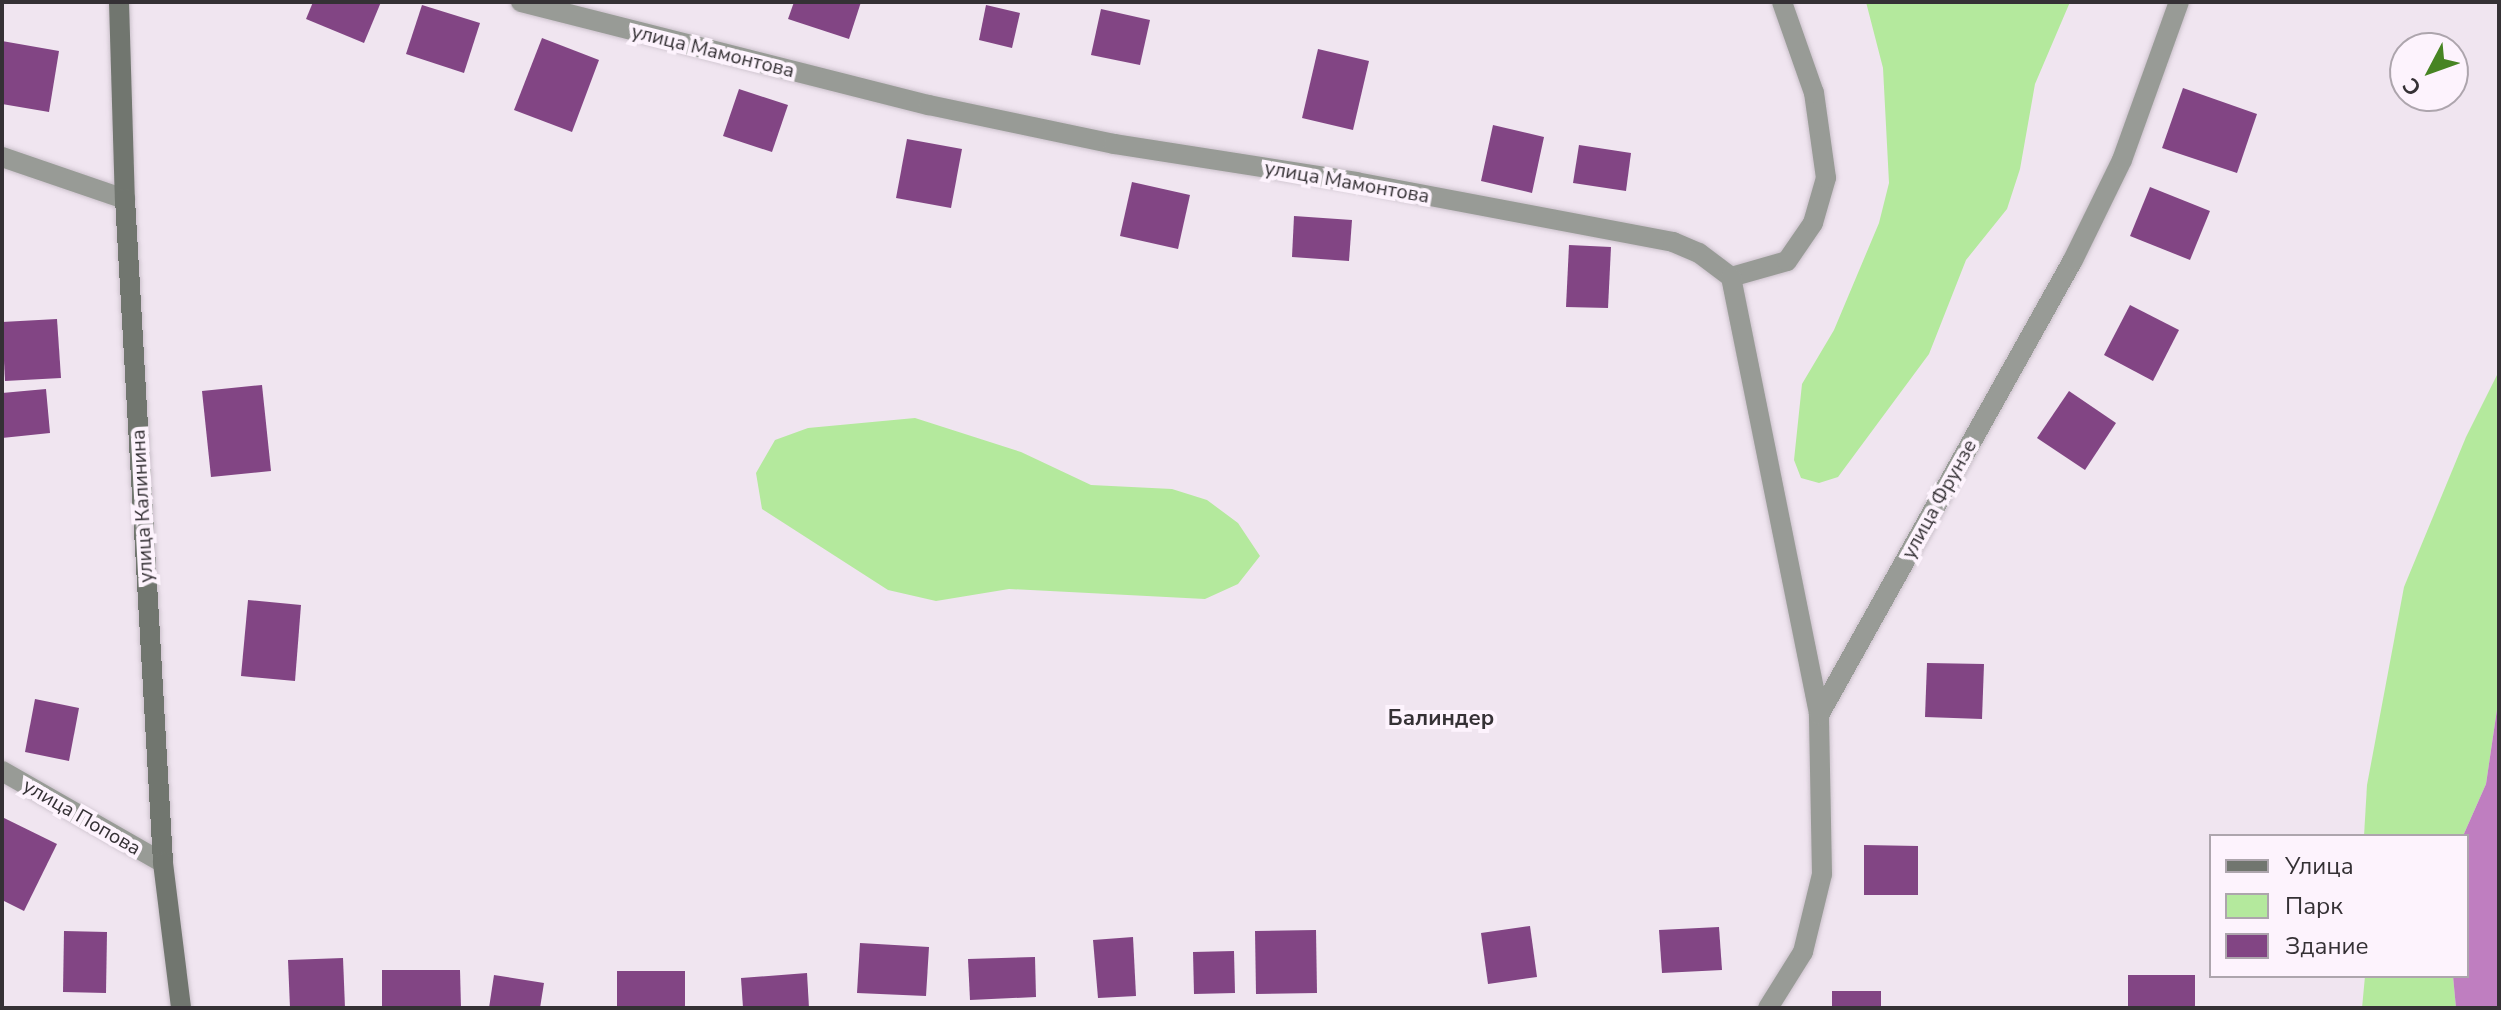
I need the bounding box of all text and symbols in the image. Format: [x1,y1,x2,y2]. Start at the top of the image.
street label: улица Мамонтова [629,19,797,83]
north arrow [2389,32,2469,112]
text: С [2396,71,2429,102]
street label: улица Мамонтова [1263,156,1431,208]
street label: улица Калинина [126,429,158,583]
street label: улица Фрунзе [1896,435,1982,563]
district label: Балиндер [1388,706,1494,732]
street label: улица Попова [19,774,145,860]
legend [2209,834,2469,978]
text: Улица [2285,850,2354,882]
text: Парк [2285,890,2343,922]
text: Здание [2285,930,2369,962]

